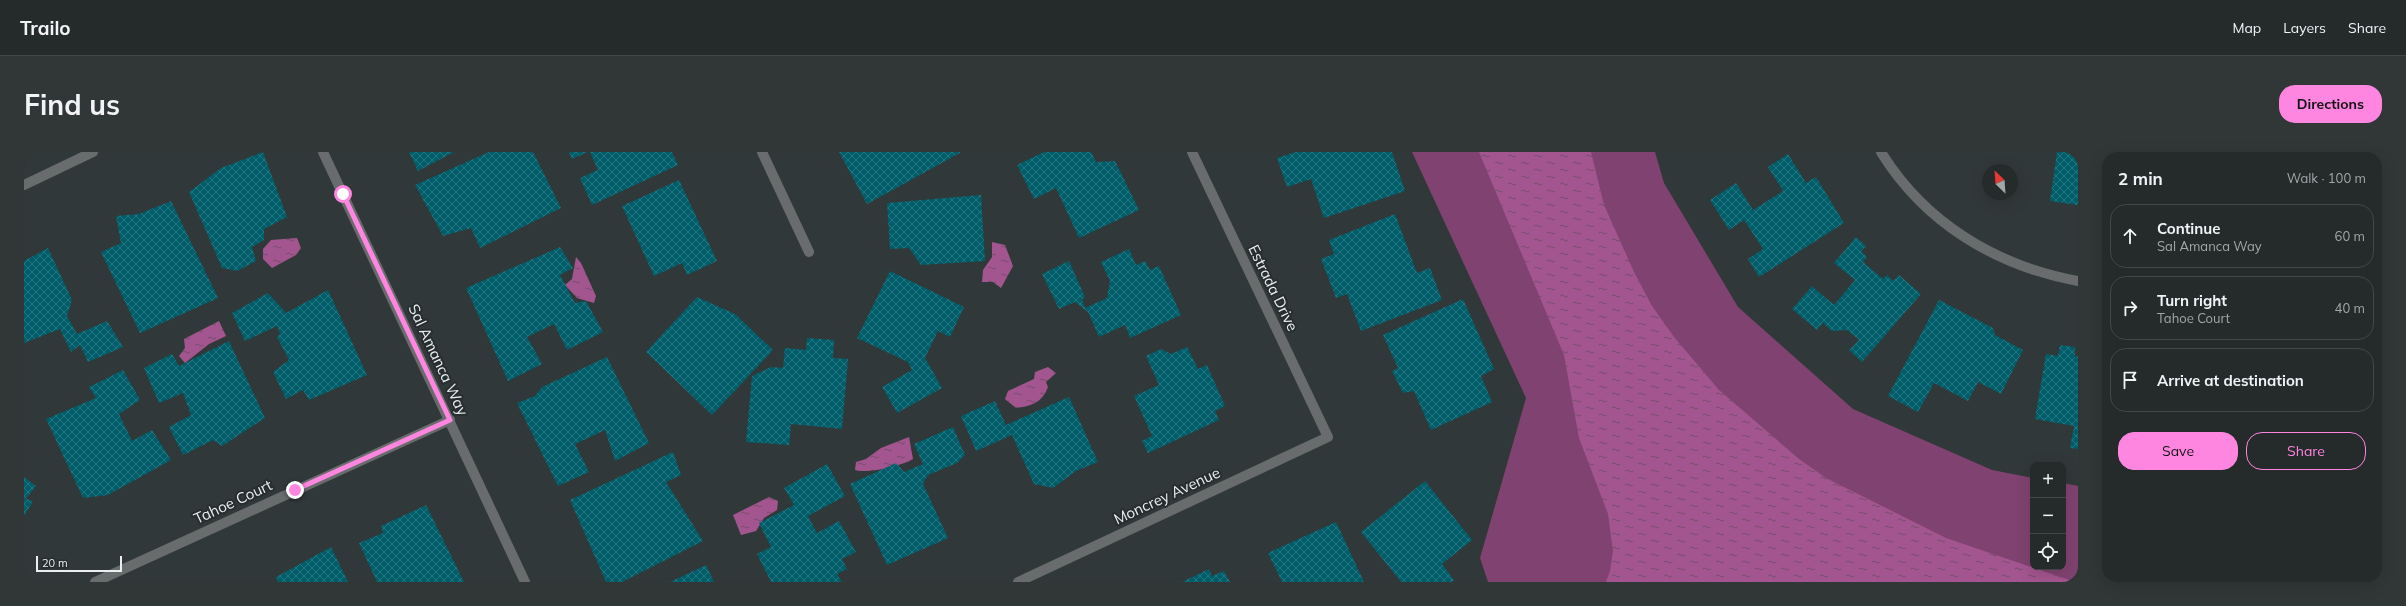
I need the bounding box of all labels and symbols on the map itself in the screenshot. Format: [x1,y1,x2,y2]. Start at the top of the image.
north arrow [1982,164,2018,200]
route start [334,185,352,203]
street label: Estrada Drive [1244,241,1303,334]
street label: Sal Amanca Way [404,301,473,419]
street label: Moncrey Avenue [1111,463,1223,529]
street label: Tahoe Court [191,475,275,528]
route end [286,481,304,499]
scale bar [36,554,122,573]

